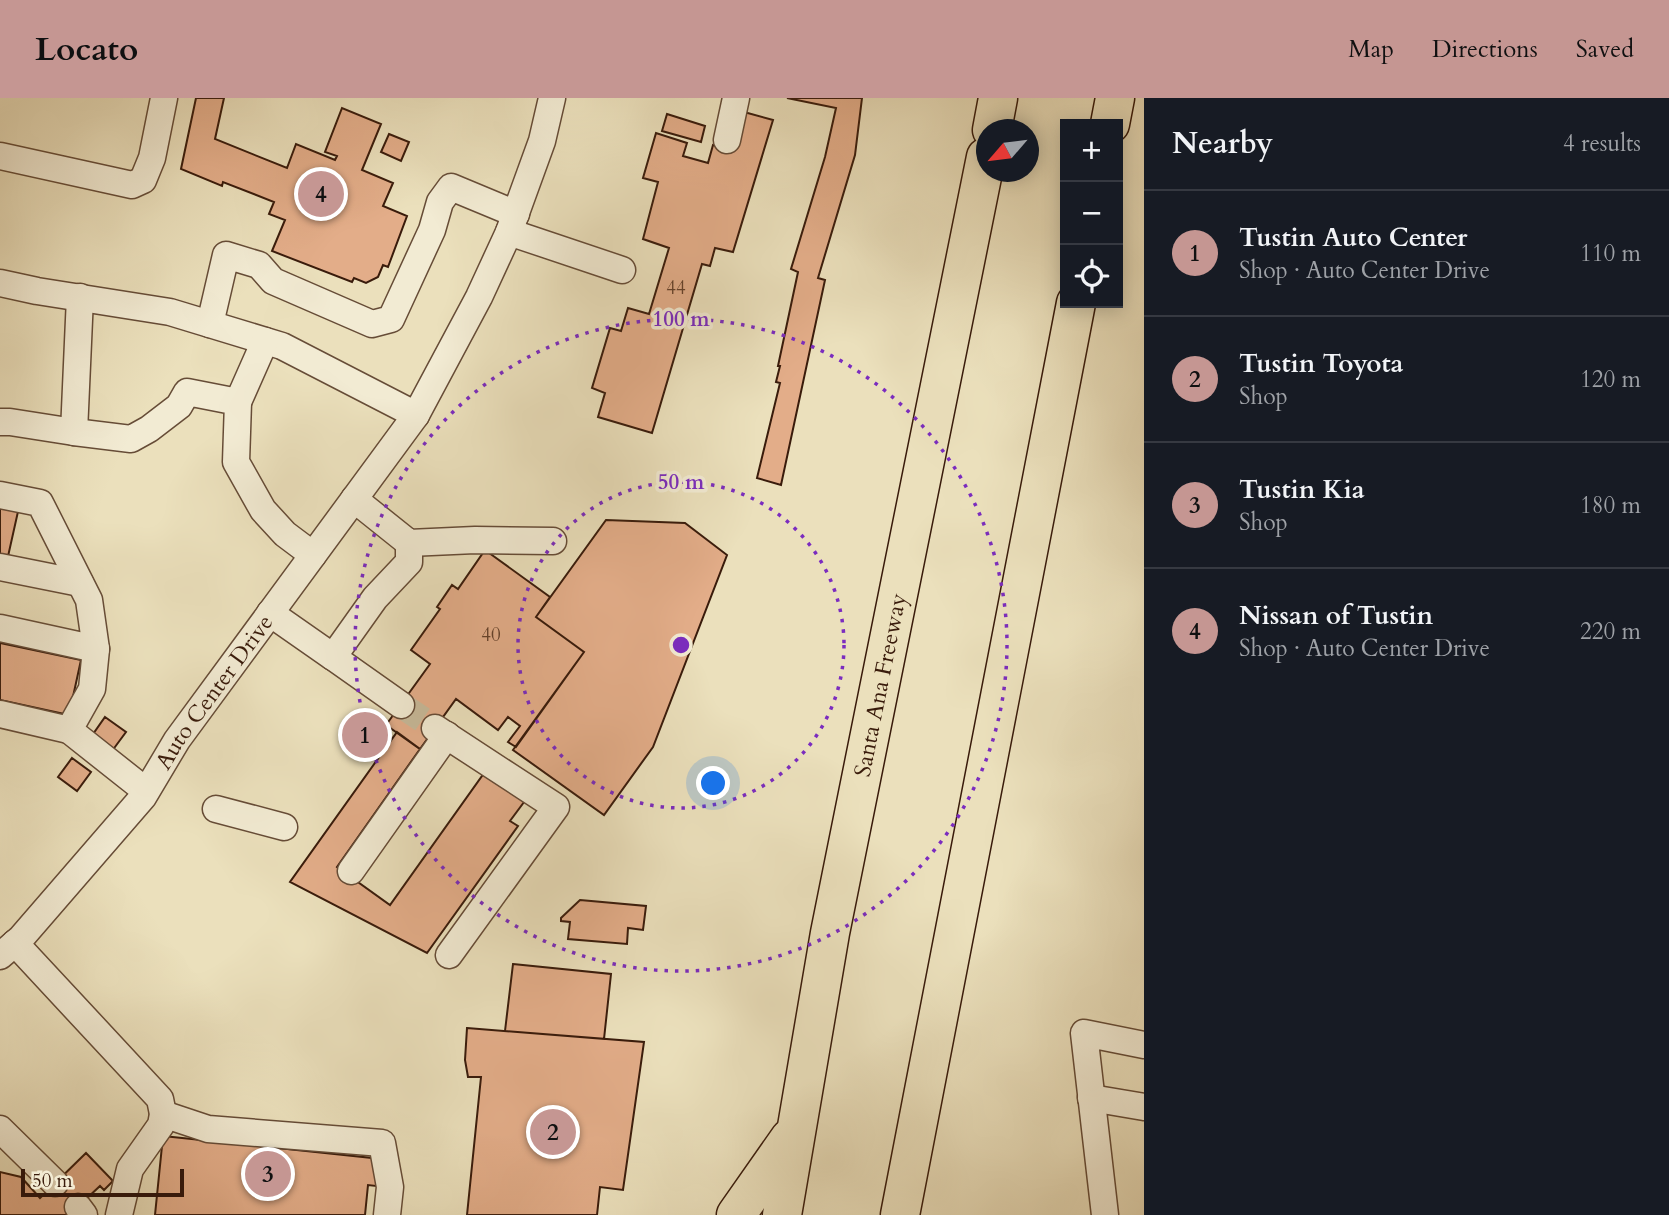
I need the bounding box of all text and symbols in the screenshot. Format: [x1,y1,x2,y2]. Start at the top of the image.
text: Locato [35,27,138,72]
text: Map [1348,33,1394,66]
text: Directions [1432,33,1538,66]
text: Saved [1576,33,1634,66]
north arrow [976,119,1039,182]
map controls [1060,119,1123,308]
button: + [1060,119,1123,182]
text: Nearby [1172,123,1273,164]
text: 4 results [1563,128,1641,159]
pin: 4 [298,168,344,220]
button: − [1060,182,1123,245]
text: Tustin Auto Center [1239,220,1468,255]
text: 1 [1189,238,1201,269]
text: 110 m [1580,238,1641,269]
button: locate [1060,245,1123,308]
text: Shop · Auto Center Drive [1239,255,1490,286]
house number: 44 [666,275,686,301]
text: 100 m [652,305,710,334]
text: Tustin Toyota [1239,346,1404,381]
text: 2 [1189,364,1201,395]
text: 120 m [1580,364,1641,395]
text: Shop [1239,381,1288,412]
text: 50 m [658,468,705,497]
text: Tustin Kia [1239,472,1365,507]
text: 3 [1189,490,1201,521]
text: 180 m [1580,490,1641,521]
text: Shop [1239,507,1288,538]
street label: Santa Ana Freeway [847,591,914,780]
text: Nissan of Tustin [1239,598,1433,633]
street label: Auto Center Drive [148,608,280,775]
text: 4 [1189,616,1201,647]
text: 220 m [1580,616,1641,647]
house number: 40 [481,622,501,648]
centre of rings [669,633,693,657]
text: Shop · Auto Center Drive [1239,633,1490,664]
pin: 1 [342,709,388,761]
your location [696,766,730,800]
pin: 2 [530,1106,576,1158]
pin: 3 [245,1148,291,1200]
scale bar [21,1166,184,1198]
text: 50 m [32,1168,73,1194]

